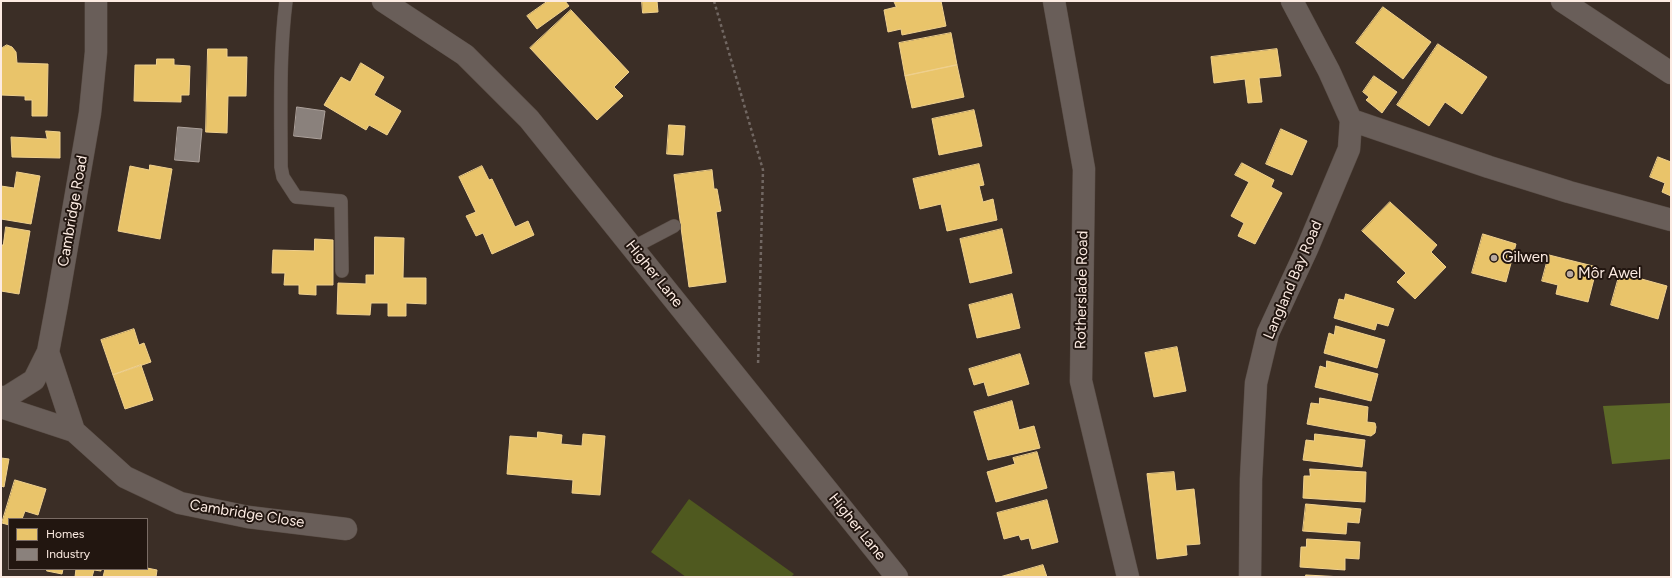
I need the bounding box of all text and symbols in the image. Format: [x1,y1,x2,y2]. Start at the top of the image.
street label: Cambridge Road [54,154,92,268]
street label: Langland Bay Road [1260,218,1326,342]
street label: Rotherslade Road [1072,231,1092,349]
street label: Higher Lane [622,237,686,311]
place label: Gilwen [1502,249,1548,267]
marker: Gilwen [1489,253,1499,263]
place label: Môr Awel [1578,265,1641,283]
marker: Môr Awel [1565,269,1575,279]
street label: Higher Lane [825,490,889,564]
street label: Cambridge Close [188,496,306,532]
legend [8,518,148,570]
text: Homes [46,527,84,541]
text: Industry [46,547,90,561]

